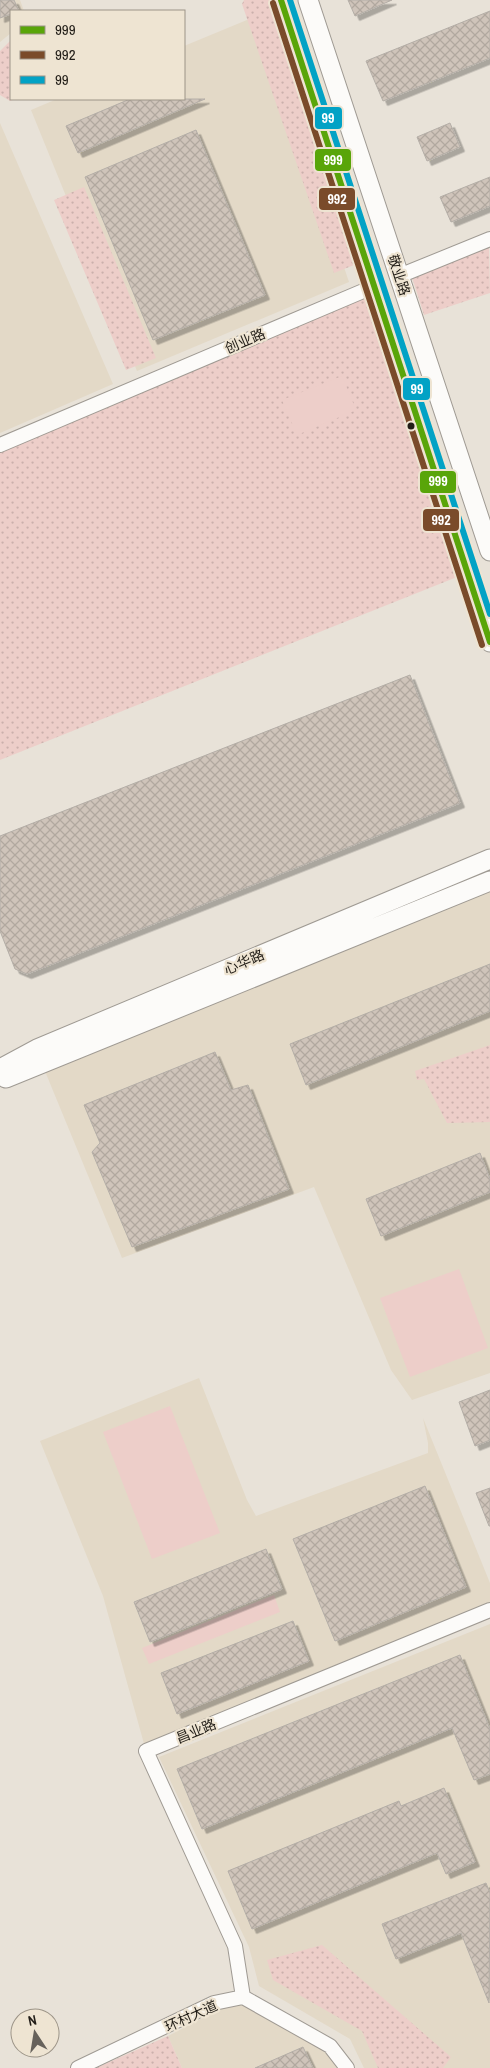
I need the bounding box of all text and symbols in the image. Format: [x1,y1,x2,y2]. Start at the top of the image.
legend [10,10,185,100]
text: 999 [55,19,76,40]
text: 992 [55,44,76,65]
text: 99 [55,69,69,90]
line badge: 99 [314,106,343,130]
text: 99 [322,109,334,127]
line badge: 999 [314,148,352,172]
text: 999 [323,151,343,169]
line badge: 992 [318,187,356,211]
text: 992 [327,190,347,208]
street label: 敬业路 [384,252,414,298]
street label: 创业路 [222,325,268,357]
line badge: 99 [402,377,431,401]
text: 99 [411,380,423,398]
unlabelled marker [406,421,416,431]
line badge: 999 [419,470,457,494]
text: 999 [428,472,448,490]
line badge: 992 [422,508,460,532]
text: 992 [431,511,451,529]
street label: 心华路 [221,946,267,978]
street label: 昌业路 [173,1715,219,1747]
street label: 环村大道 [162,1996,220,2036]
north arrow [10,2008,60,2058]
text: N [26,2011,38,2030]

